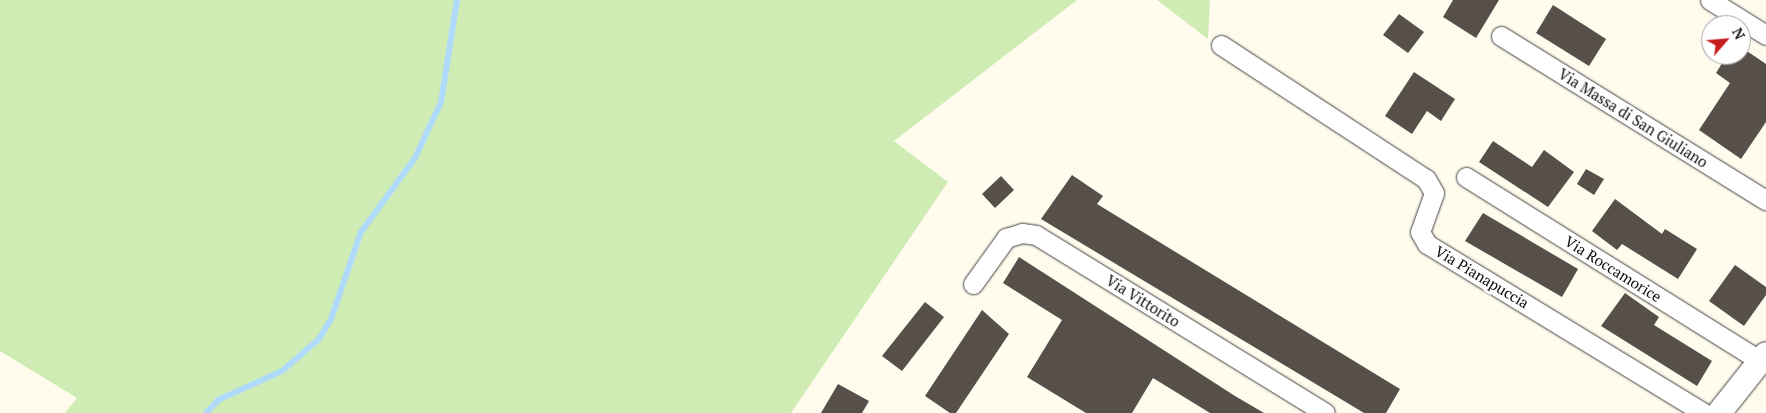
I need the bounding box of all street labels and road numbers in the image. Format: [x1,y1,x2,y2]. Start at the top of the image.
street label: Via Massa di San Giuliano [1555,65,1711,171]
street label: Via Roccamorice [1561,232,1665,306]
street label: Via Pianapuccia [1432,242,1532,312]
street label: Via Vittorito [1102,271,1184,331]

